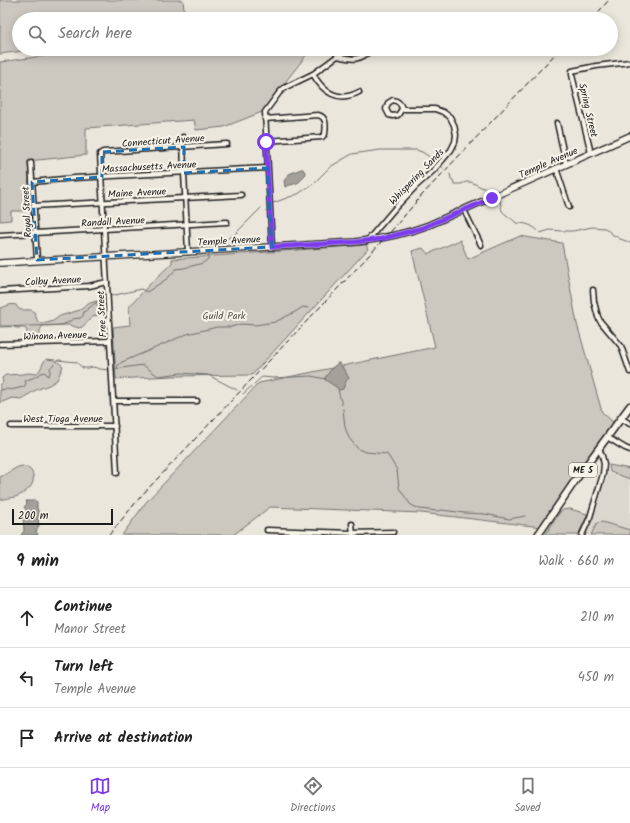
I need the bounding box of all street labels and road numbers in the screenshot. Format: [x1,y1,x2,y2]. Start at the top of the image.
street label: Spring Street [574,82,602,139]
street label: Connecticut Avenue [121,130,206,152]
street label: Temple Avenue [516,143,581,183]
street label: Whispering Sands [385,144,448,209]
street label: Massachusetts Avenue [101,157,197,177]
street label: Maine Avenue [108,183,167,203]
street label: Royal Street [18,186,36,238]
street label: Randall Avenue [81,212,146,232]
street label: Temple Avenue [197,231,261,251]
street label: Colby Avenue [24,272,82,290]
street label: Free Street [93,290,111,338]
street label: Winona Avenue [23,327,88,345]
street label: West Tioga Avenue [23,411,103,427]
road number: ME 5 [569,463,597,477]

